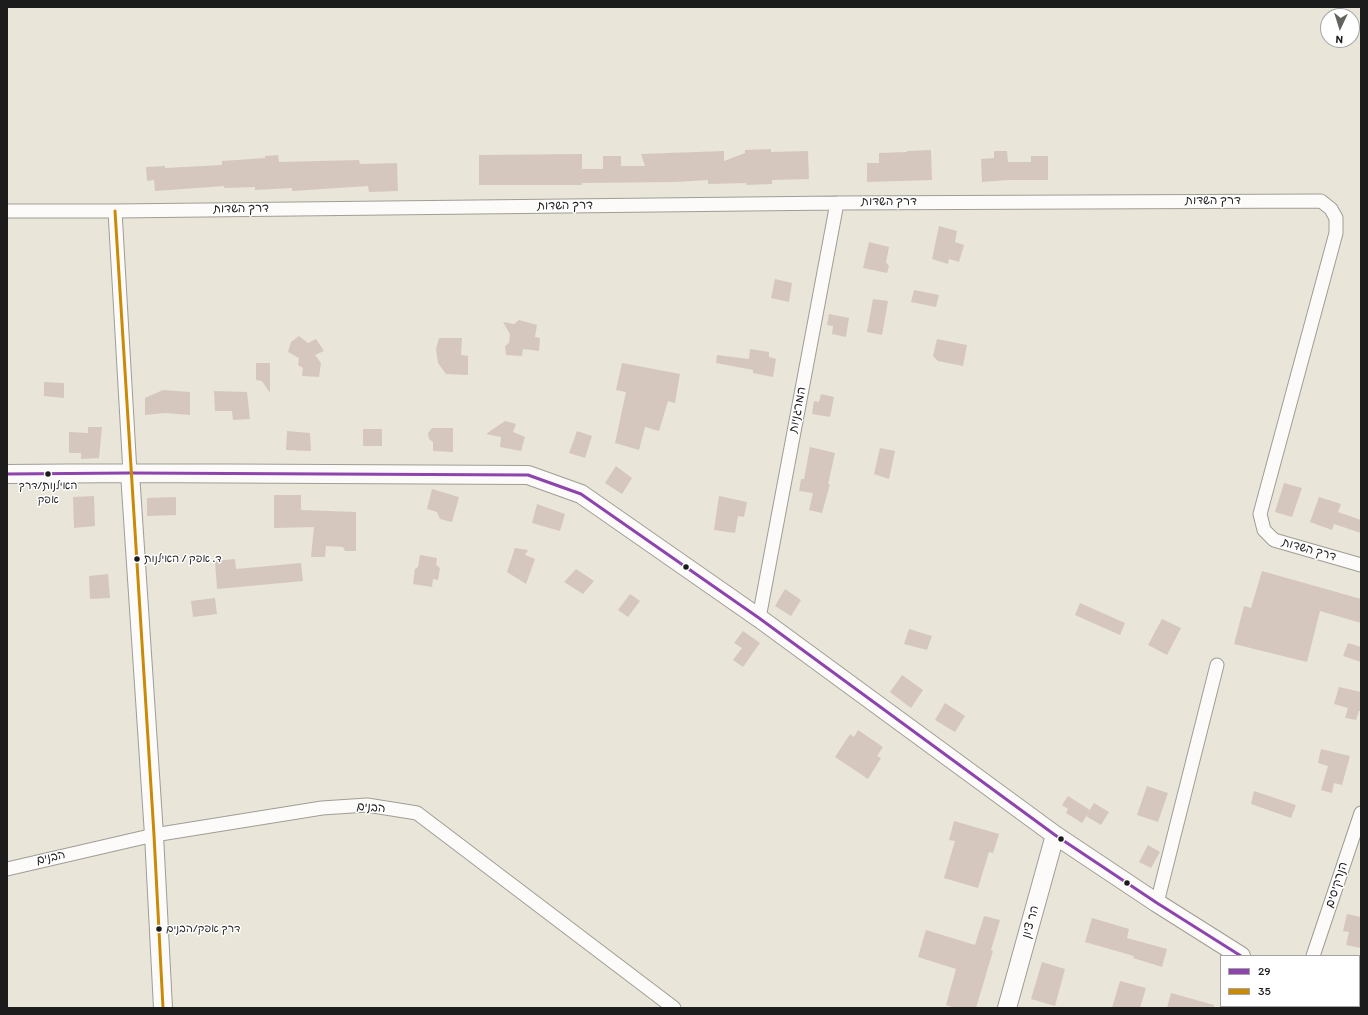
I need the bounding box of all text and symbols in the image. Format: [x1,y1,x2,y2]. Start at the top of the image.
north arrow [1320,8,1360,48]
text: N [1335,33,1343,46]
street label: דרך השדות [1185,194,1241,208]
street label: דרך השדות [861,195,917,209]
street label: דרך השדות [537,198,593,214]
street label: דרך השדות [213,201,269,217]
street label: המרגניות [786,386,810,434]
marker: האילנות/דרך אפק [43,469,53,479]
place label: האילנות/דרך אפק [19,479,77,505]
street label: דרך השדות [1280,535,1338,565]
place label: ד. אפק / האילנות [144,552,222,566]
marker: ד. אפק / האילנות [132,554,142,564]
unlabelled marker [681,562,691,572]
street label: הבנים [356,800,386,816]
unlabelled marker [1056,834,1066,844]
street label: הבנים [35,848,67,868]
street label: הנרקיסים [1323,860,1351,910]
unlabelled marker [1122,878,1132,888]
street label: הר ציון [1019,904,1043,940]
place label: דרך אפק/הבנים [166,922,240,936]
marker: דרך אפק/הבנים [154,924,164,934]
legend [1220,955,1360,1007]
text: 29 [1258,964,1271,978]
text: 35 [1258,984,1271,998]

